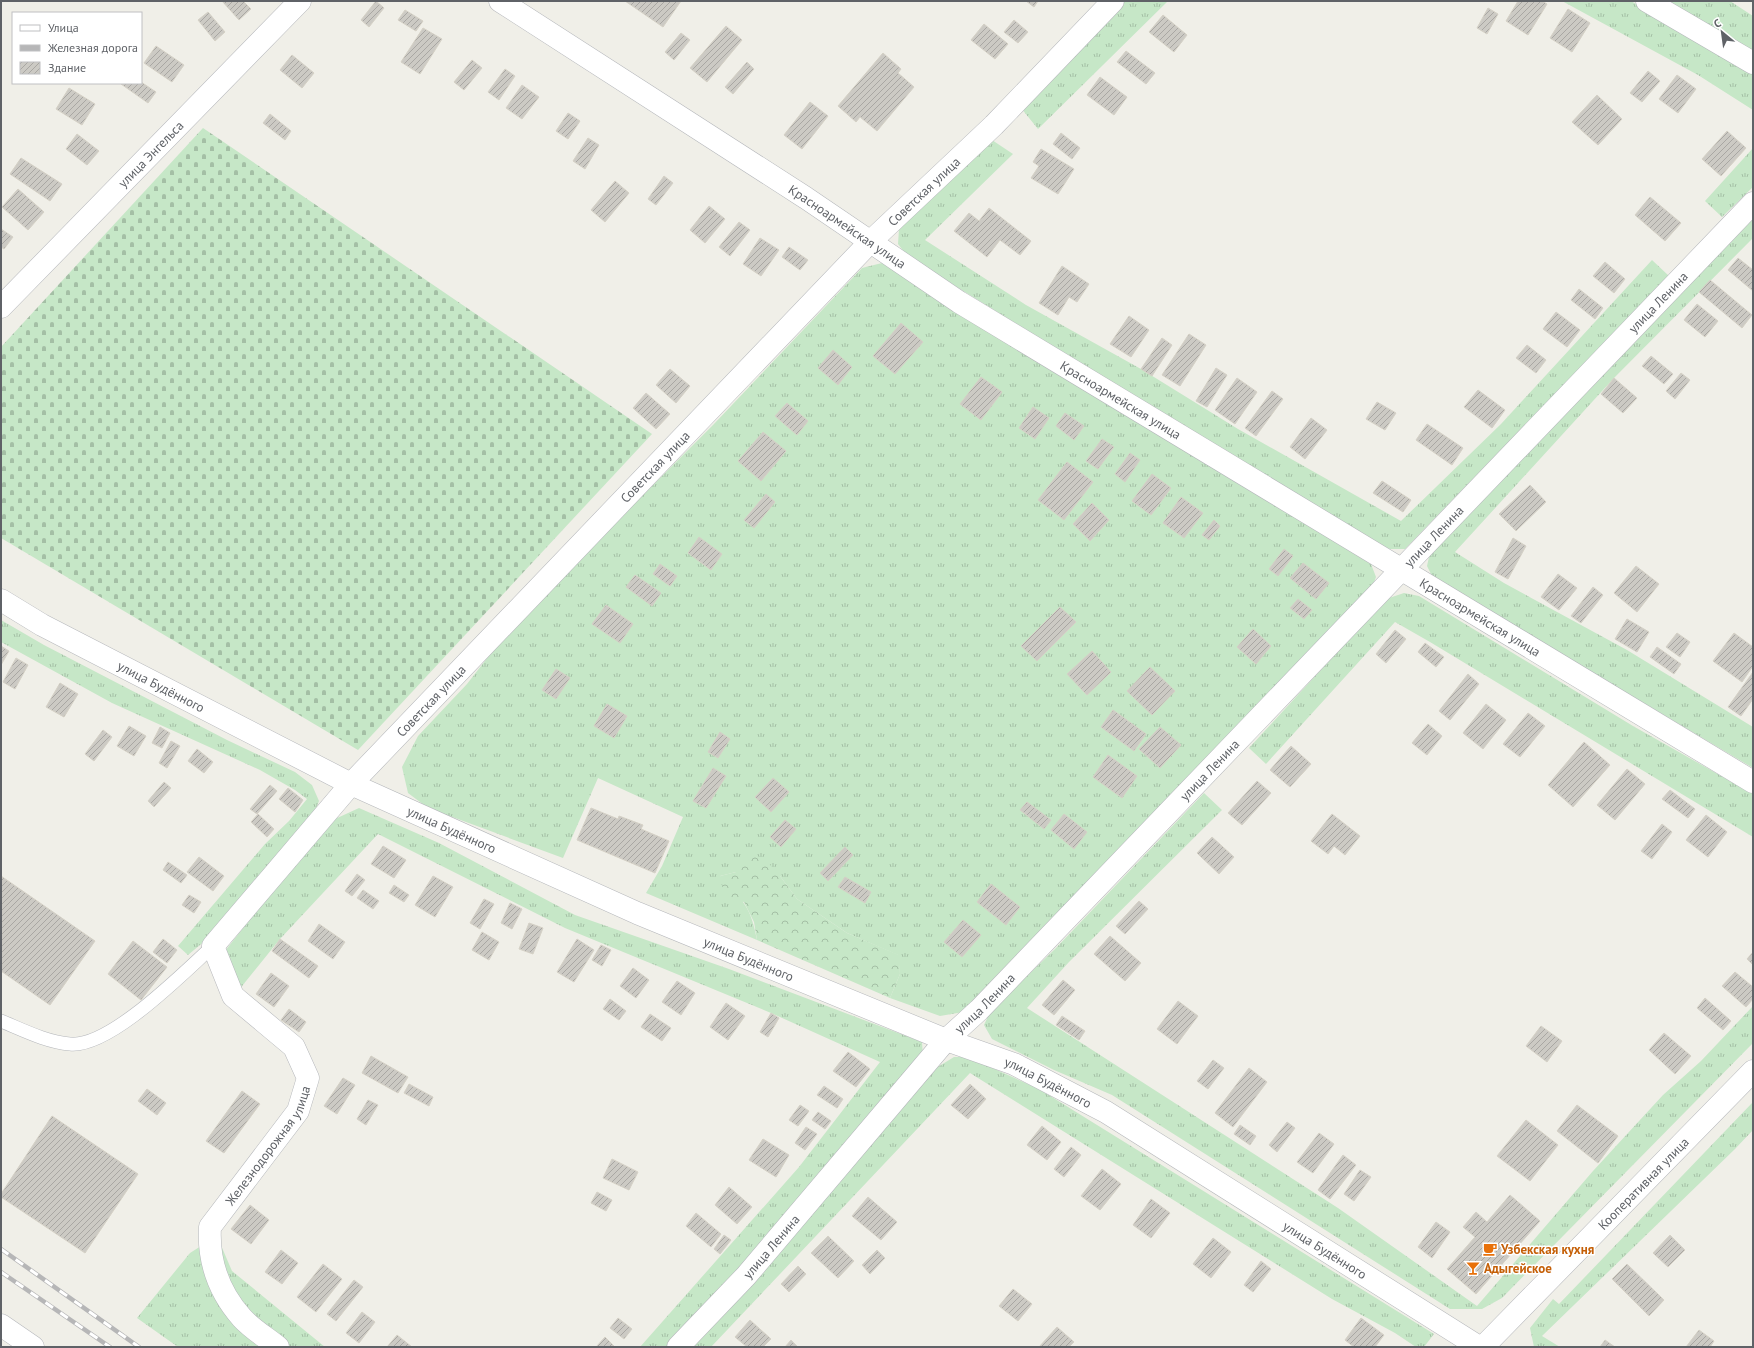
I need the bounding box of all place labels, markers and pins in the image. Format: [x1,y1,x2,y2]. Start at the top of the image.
cafe icon: Узбекская кухня [1482,1241,1498,1257]
place label: Узбекская кухня [1500,1241,1594,1258]
bar icon: Адыгейское [1465,1260,1481,1276]
place label: Адыгейское [1484,1260,1552,1277]

